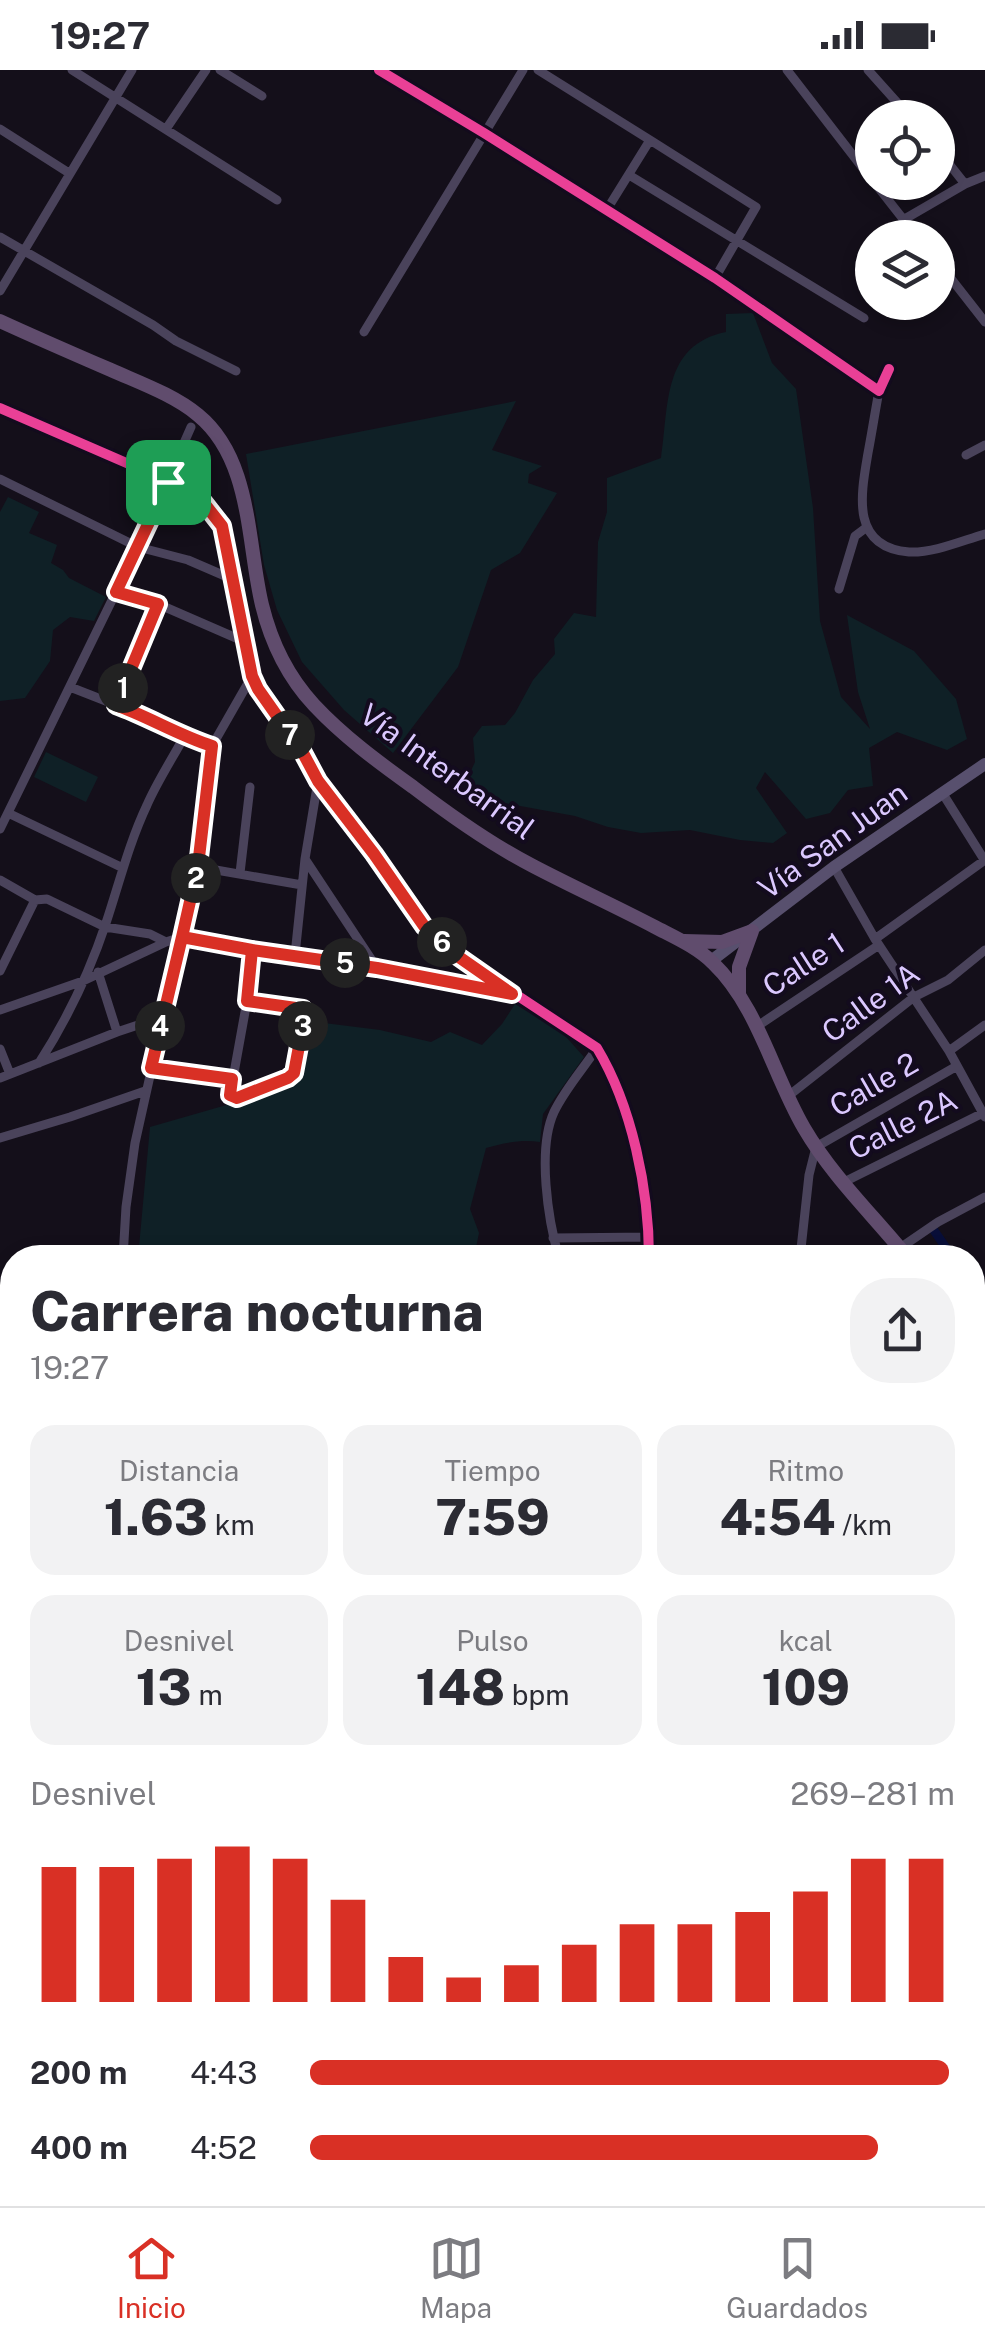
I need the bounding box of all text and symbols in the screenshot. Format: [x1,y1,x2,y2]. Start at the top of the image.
text: 19:27 [50,13,150,58]
map controls [855,100,955,320]
button: locate [855,100,955,200]
button: layers [855,220,955,320]
pin [126,440,211,525]
icon: arrive [141,455,196,510]
pin: 1 [98,663,148,713]
text: 1 [117,671,129,704]
street label: Vía Interbarrial [353,696,542,847]
pin: 7 [265,710,315,760]
text: 7 [281,718,299,751]
street label: Vía San Juan [751,774,914,906]
pin: 2 [171,853,221,903]
text: 2 [187,861,205,894]
pin: 6 [417,917,467,967]
street label: Calle 1 [756,924,851,1004]
text: 6 [433,925,451,958]
pin: 5 [320,938,370,988]
text: 5 [336,946,354,979]
street label: Calle 1A [815,955,926,1050]
pin: 4 [135,1001,185,1051]
pin: 3 [278,1001,328,1051]
text: 4 [151,1009,169,1042]
text: 3 [294,1009,312,1042]
street label: Calle 2 [823,1045,924,1124]
street label: Calle 2A [842,1081,963,1167]
button: share [850,1278,955,1383]
text: Carrera nocturna [30,1279,484,1343]
text: 19:27 [30,1349,109,1386]
text: Distancia [119,1454,239,1487]
text: Tiempo [444,1454,541,1487]
text: Ritmo [768,1454,844,1487]
text: 1.63 [104,1487,208,1546]
text: 7:59 [435,1487,550,1546]
text: 4:54 [720,1487,836,1546]
text: km [208,1508,255,1541]
text: /km [836,1508,892,1541]
text: Desnivel [124,1624,234,1657]
text: Pulso [456,1624,529,1657]
text: kcal [779,1624,833,1657]
text: 13 [136,1657,192,1716]
text: 148 [416,1657,505,1716]
text: 109 [762,1657,850,1716]
text: m [192,1678,223,1711]
text: bpm [505,1678,569,1711]
text: Desnivel [30,1775,156,1812]
text: 269–281 m [790,1775,955,1812]
text: 200 m [30,2054,127,2091]
text: 4:43 [190,2054,257,2091]
text: 400 m [30,2129,128,2166]
text: 4:52 [190,2129,257,2166]
tab: Inicio [117,2231,186,2324]
tab: Mapa [420,2231,492,2324]
tab: Guardados [726,2231,868,2324]

